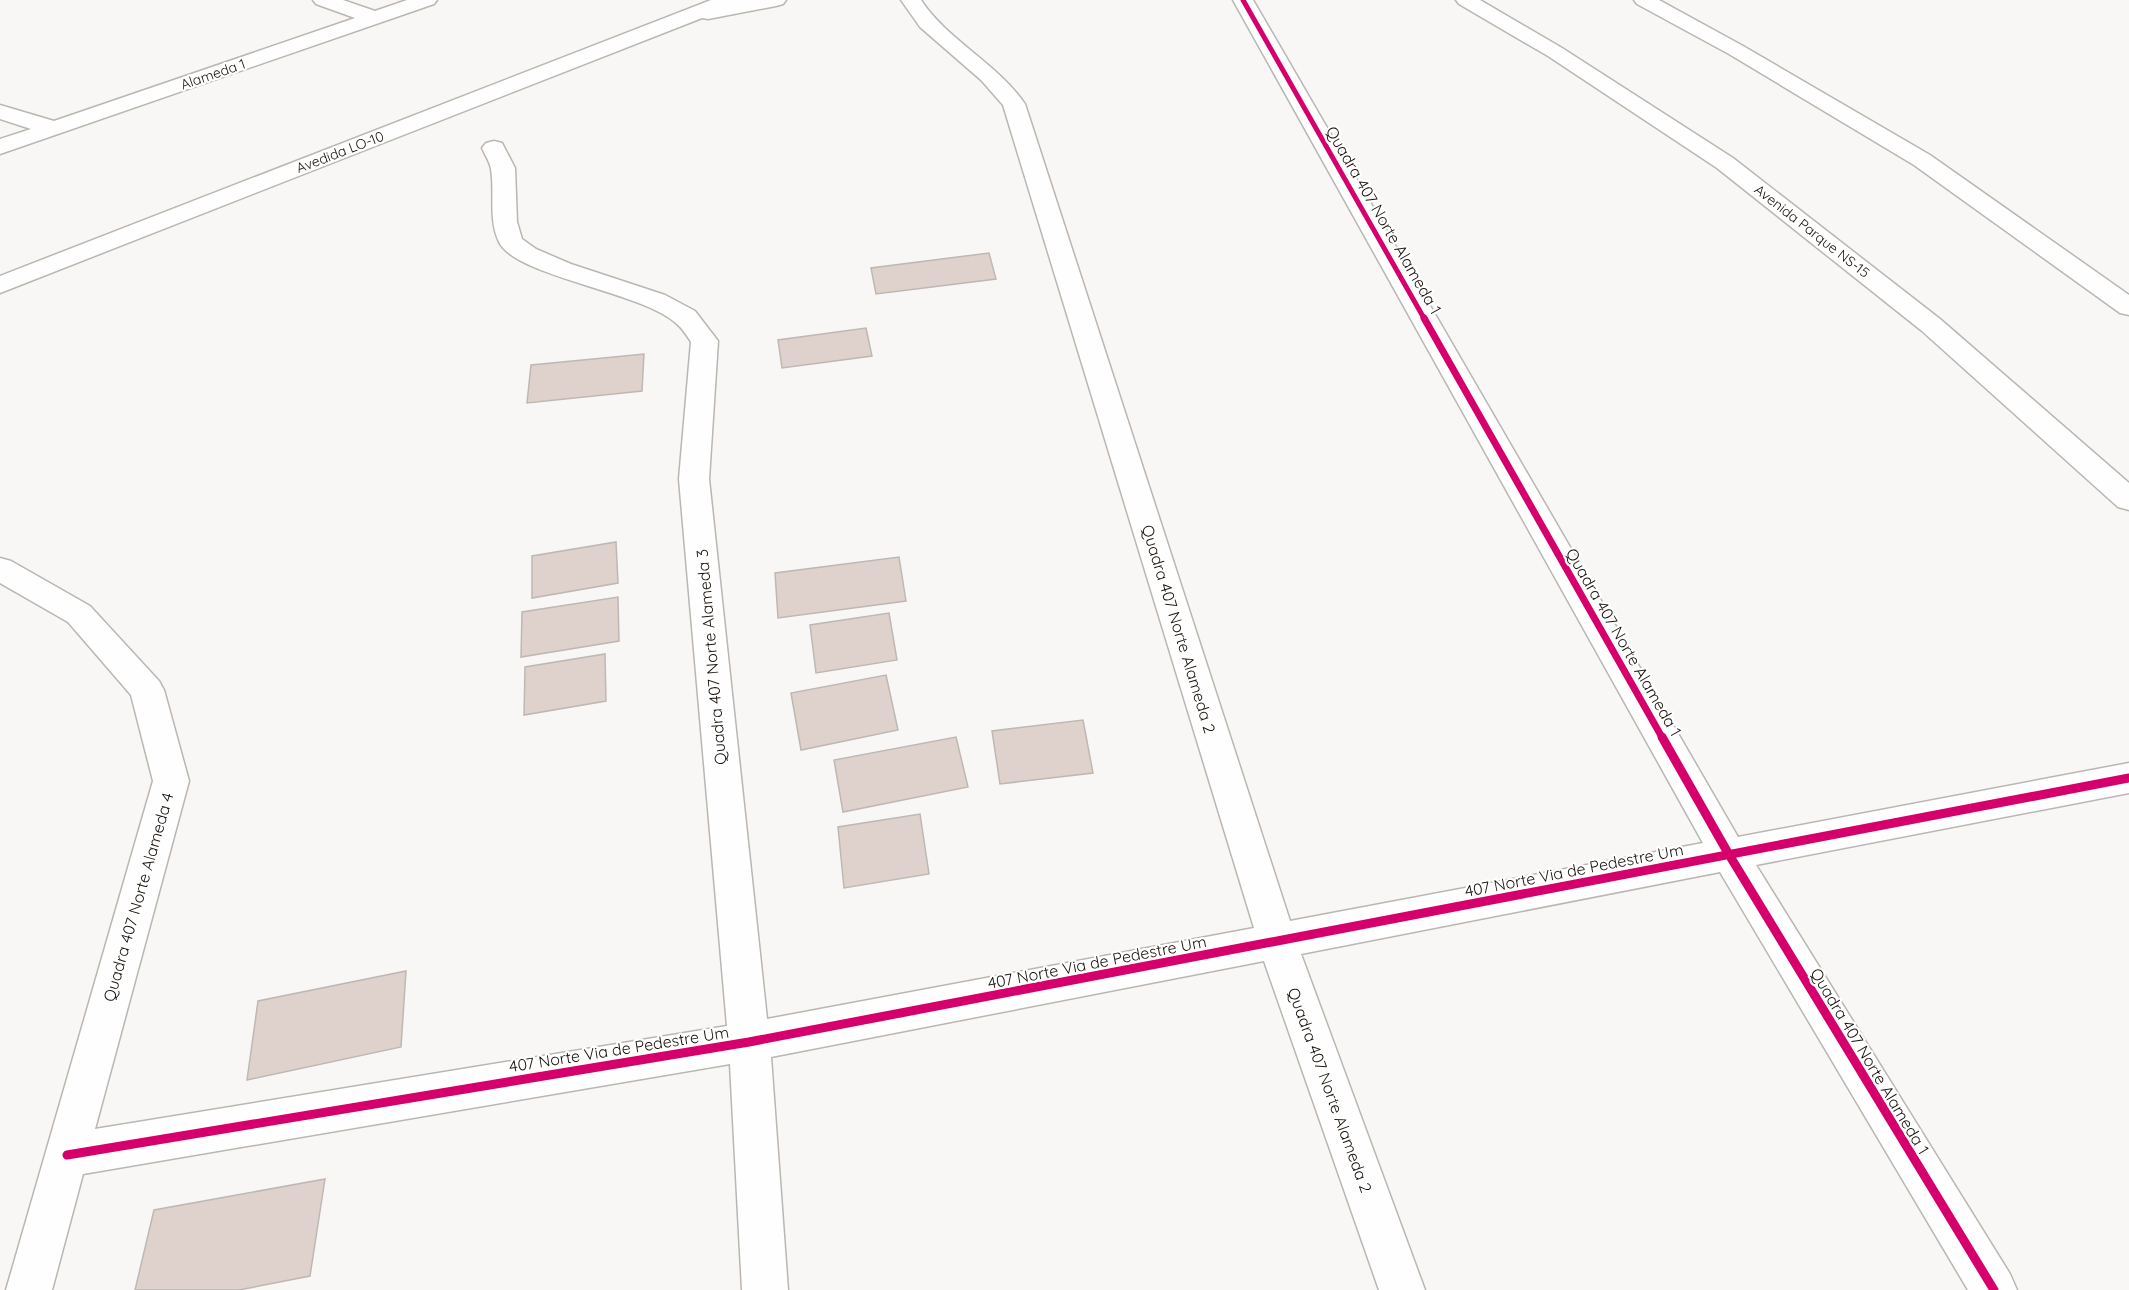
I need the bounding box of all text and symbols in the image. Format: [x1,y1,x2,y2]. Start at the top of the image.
street label: Alameda 1 [178,55,248,93]
street label: Quadra 407 Norte Alameda 1 [1322,122,1446,318]
street label: Avedida LO-10 [294,127,386,177]
street label: Avenida Parque NS-15 [1751,180,1873,282]
street label: Quadra 407 Norte Alameda 2 [1138,522,1220,736]
street label: Quadra 407 Norte Alameda 1 [1562,544,1686,740]
street label: Quadra 407 Norte Alameda 3 [692,548,730,766]
street label: Quadra 407 Norte Alameda 4 [99,790,177,1004]
street label: 407 Norte Via de Pedestre Um [1463,839,1685,901]
street label: 407 Norte Via de Pedestre Um [986,931,1208,993]
street label: Quadra 407 Norte Alameda 1 [1806,964,1934,1158]
street label: Quadra 407 Norte Alameda 2 [1284,985,1377,1195]
street label: 407 Norte Via de Pedestre Um [508,1022,730,1076]

